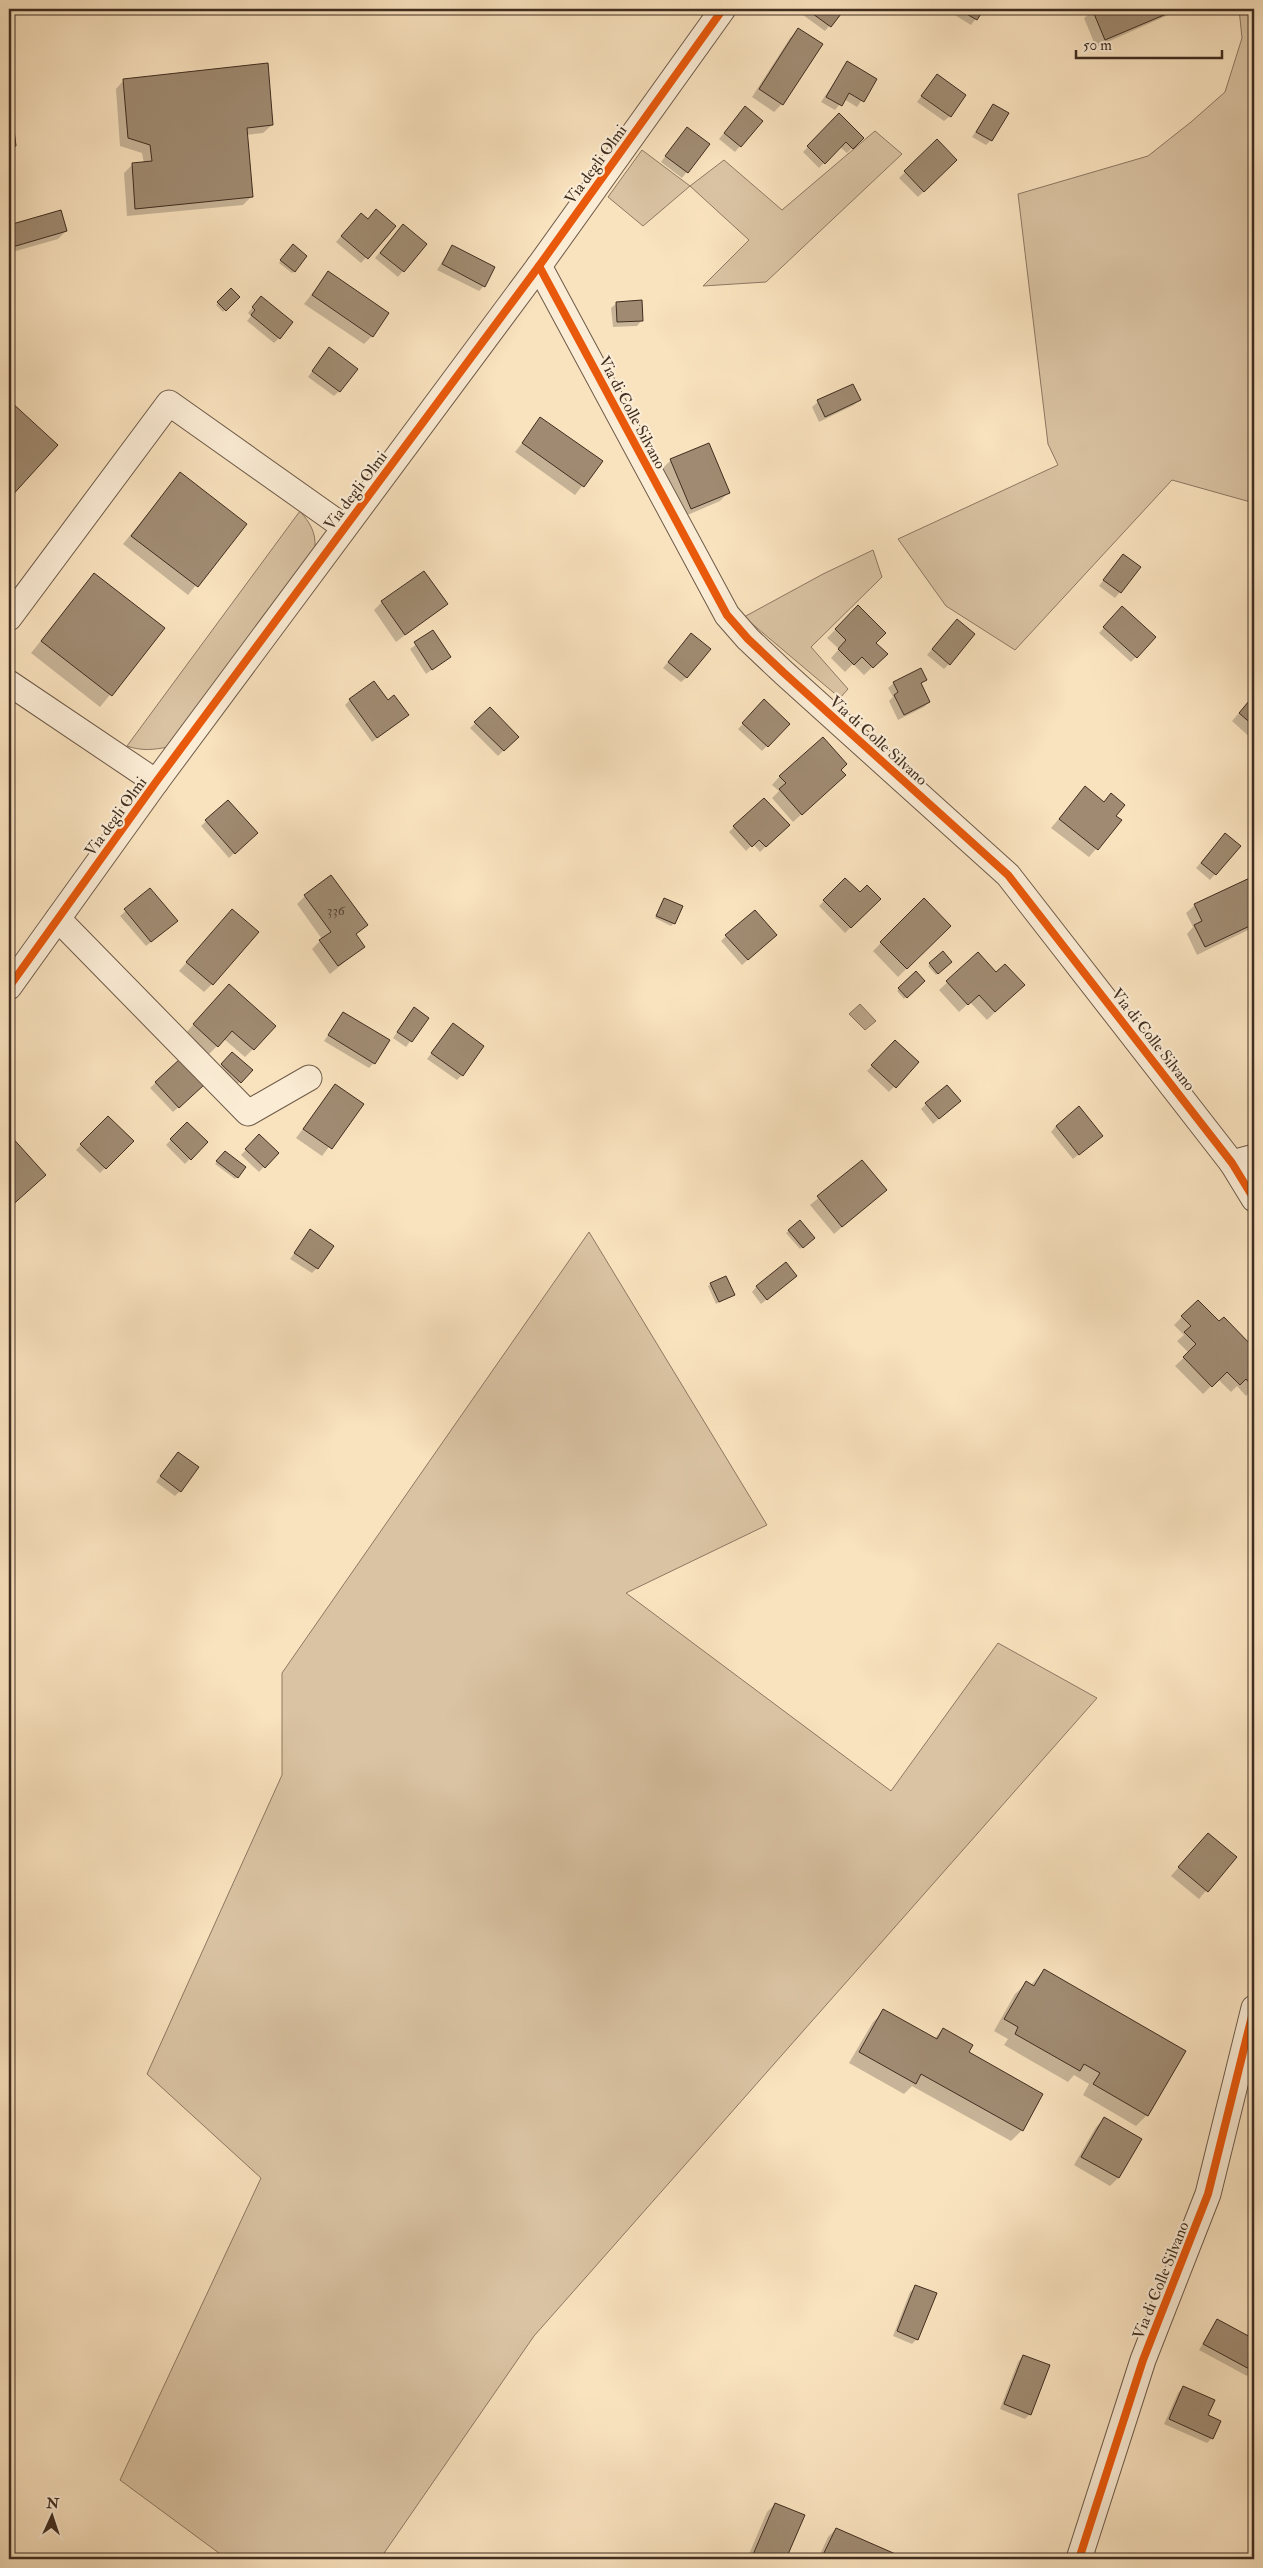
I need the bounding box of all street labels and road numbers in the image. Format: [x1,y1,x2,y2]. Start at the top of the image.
street label: Via degli Olmi [560,121,631,208]
street label: Via di Colle Silvano [594,353,670,473]
street label: Via degli Olmi [320,447,392,534]
street label: Via di Colle Silvano [825,692,932,790]
street label: Via degli Olmi [80,773,151,860]
street label: Via di Colle Silvano [1107,984,1200,1095]
street label: Via di Colle Silvano [1128,2218,1194,2342]

